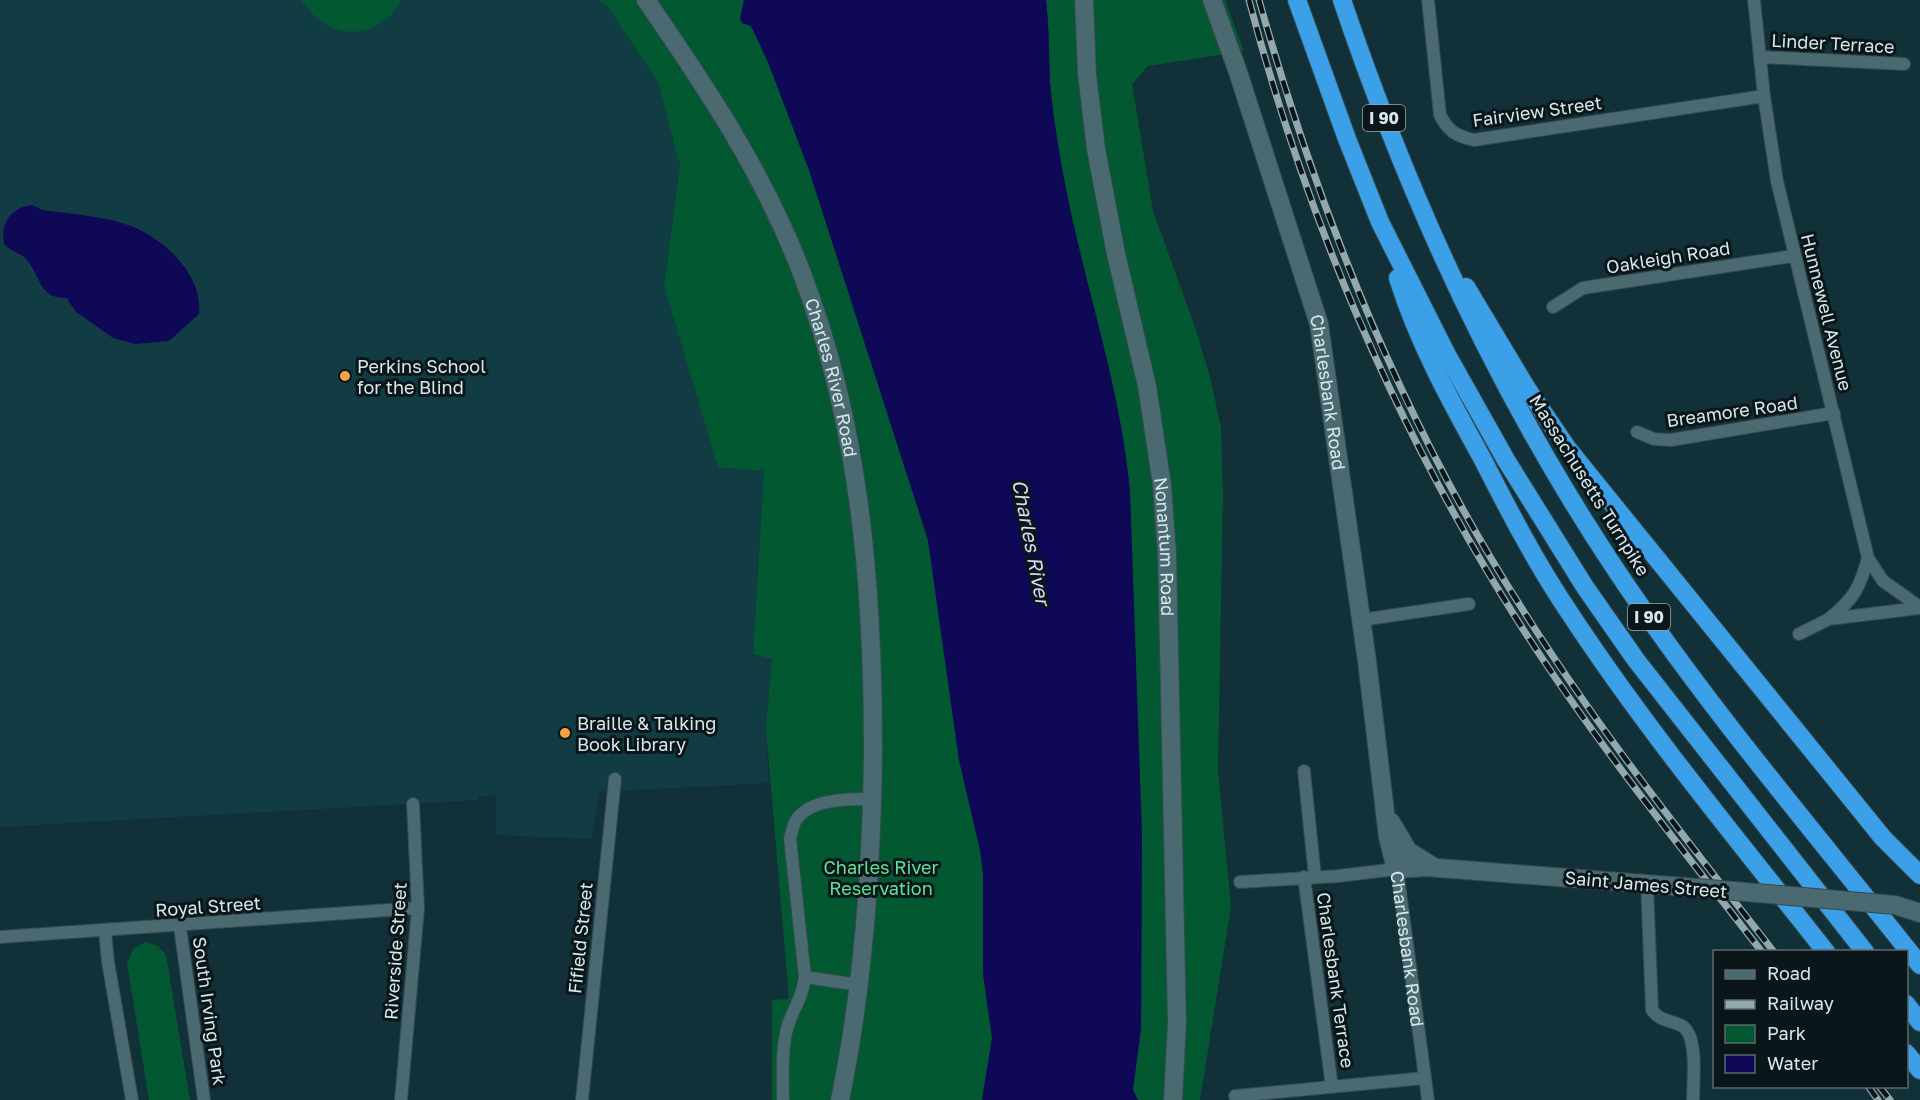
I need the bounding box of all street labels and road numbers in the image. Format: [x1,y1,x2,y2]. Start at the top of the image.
street label: Linder Terrace [1771,29,1895,57]
street label: Fairview Street [1471,91,1603,131]
road number: I 90 [1363,105,1405,131]
street label: Hunnewell Avenue [1797,231,1857,393]
street label: Oakleigh Road [1604,236,1732,278]
street label: Charles River Road [801,295,862,459]
street label: Charlesbank Road [1306,311,1351,471]
street label: Massachusetts Turnpike [1525,390,1655,580]
street label: Breamore Road [1665,391,1799,431]
street label: Nonantum Road [1150,476,1179,616]
road number: I 90 [1628,604,1670,630]
street label: Saint James Street [1564,866,1728,902]
street label: Charlesbank Road [1386,869,1429,1028]
street label: Riverside Street [379,881,411,1021]
street label: Fifield Street [563,881,597,995]
street label: Royal Street [154,891,262,921]
street label: Charlesbank Terrace [1313,891,1359,1069]
street label: South Irving Park [189,935,231,1087]

